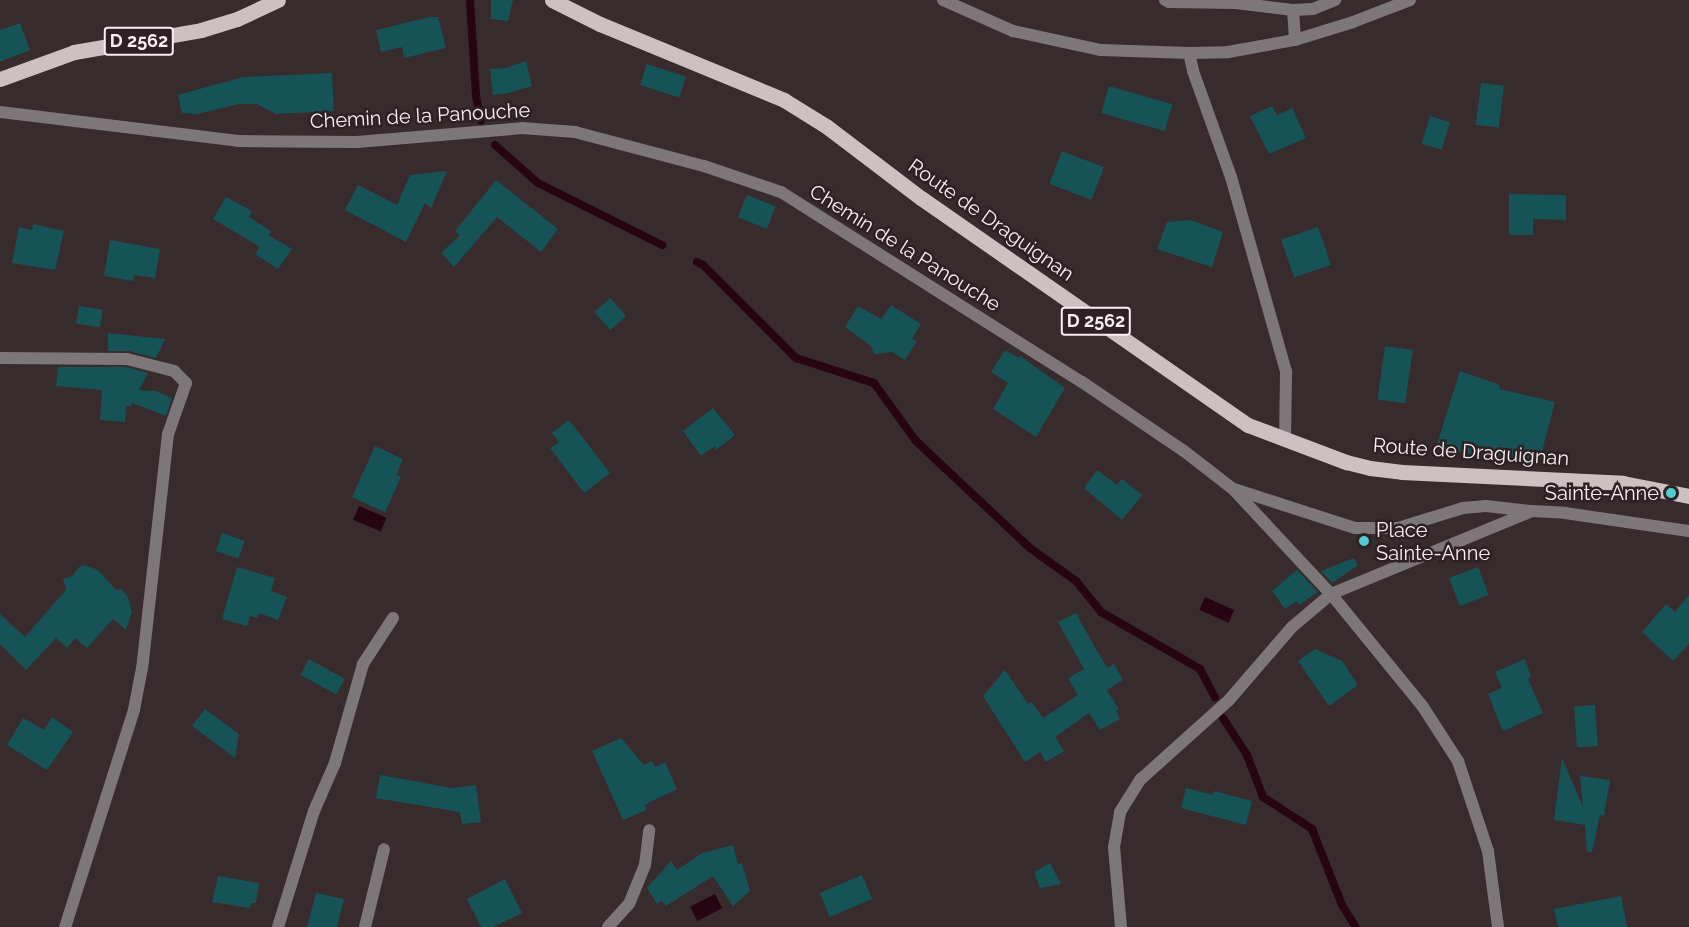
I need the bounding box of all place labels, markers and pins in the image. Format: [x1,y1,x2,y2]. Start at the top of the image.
place label: Sainte-Anne [1545,481,1659,505]
marker: Sainte-Anne [1664,486,1678,500]
place label: Place Sainte-Anne [1376,518,1490,565]
marker: Place Sainte-Anne [1357,534,1371,548]

